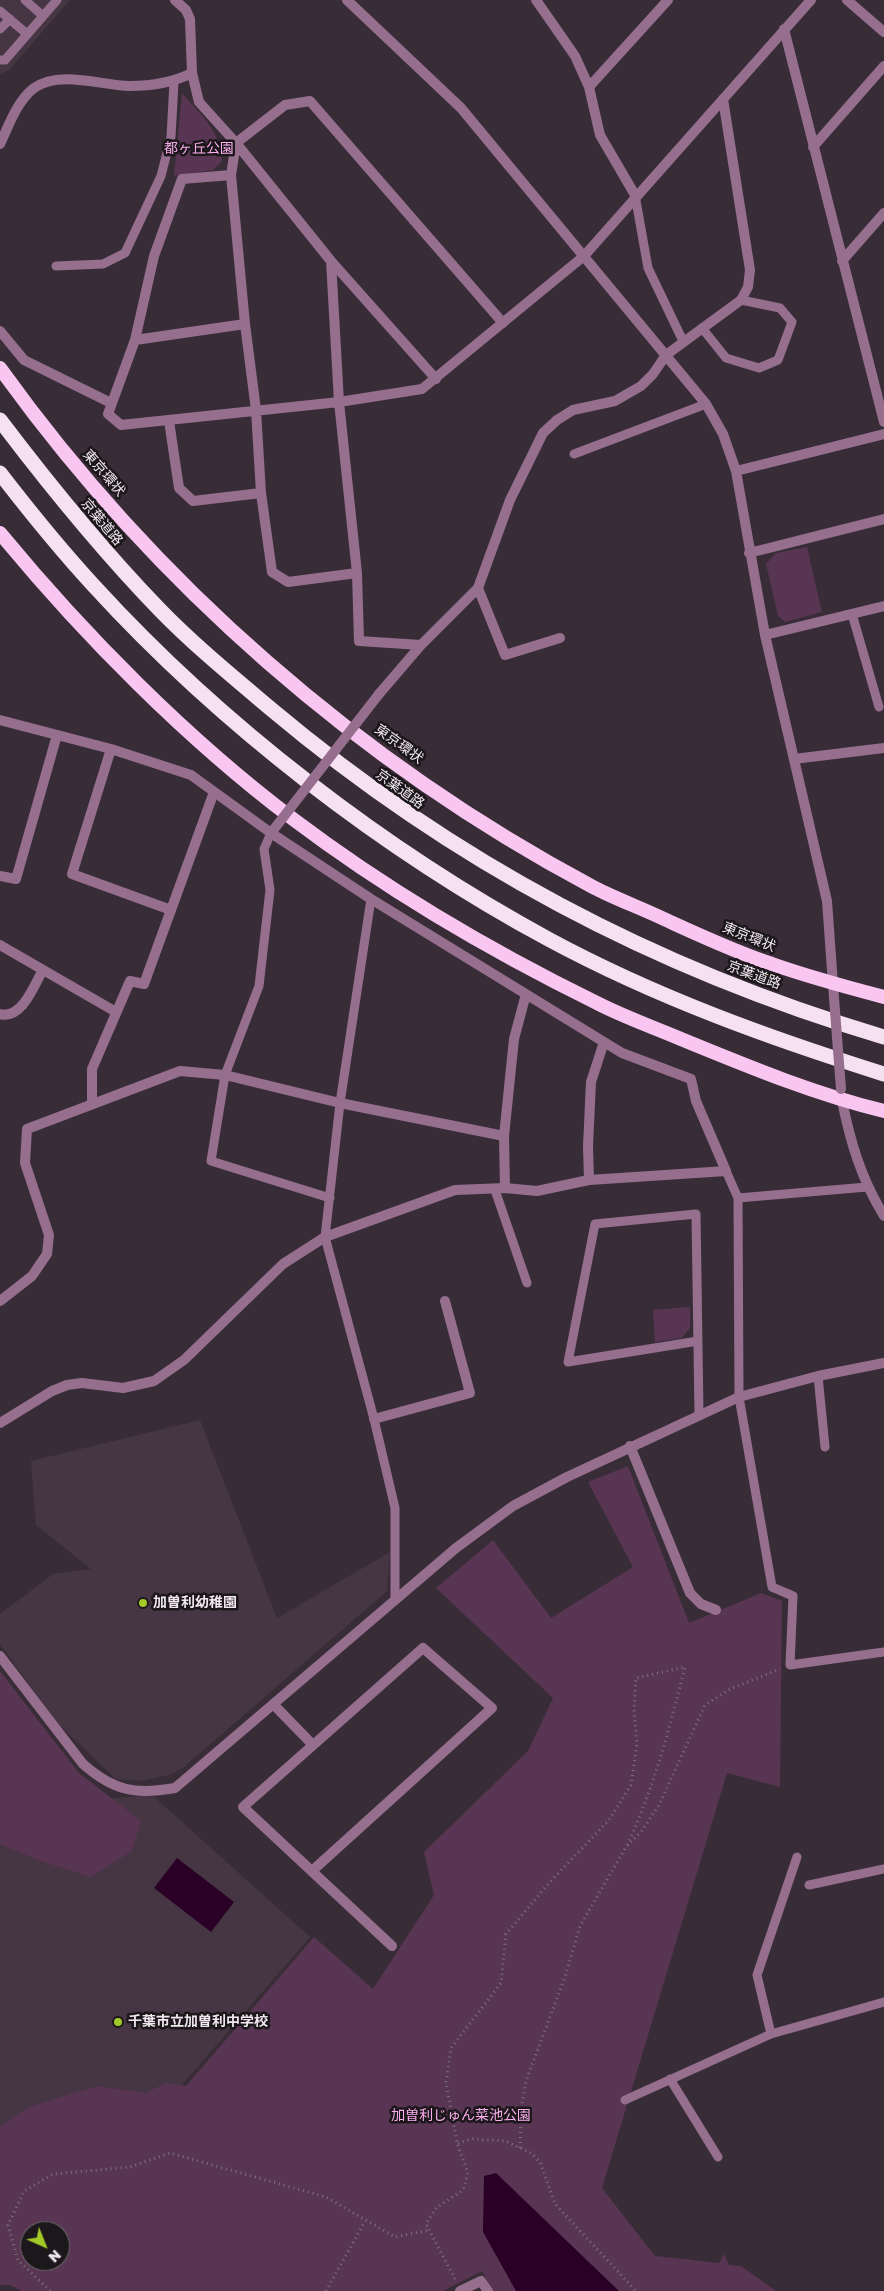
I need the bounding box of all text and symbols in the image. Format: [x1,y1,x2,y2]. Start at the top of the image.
park label: 都ヶ丘公園 [164,141,234,157]
street label: 東京環状 [79,446,129,500]
street label: 京葉道路 [78,495,126,549]
street label: 東京環状 [371,721,427,767]
street label: 京葉道路 [372,766,428,812]
street label: 東京環状 [720,919,778,955]
street label: 京葉道路 [725,958,783,992]
place label: 加曽利幼稚園 [153,1595,237,1611]
marker: 加曽利幼稚園 [137,1597,149,1609]
place label: 千葉市立加曽利中学校 [128,2014,268,2030]
marker: 千葉市立加曽利中学校 [112,2016,124,2028]
park label: 加曽利じゅん菜池公園 [391,2108,531,2124]
north arrow [20,2221,70,2271]
text: N [45,2247,65,2266]

